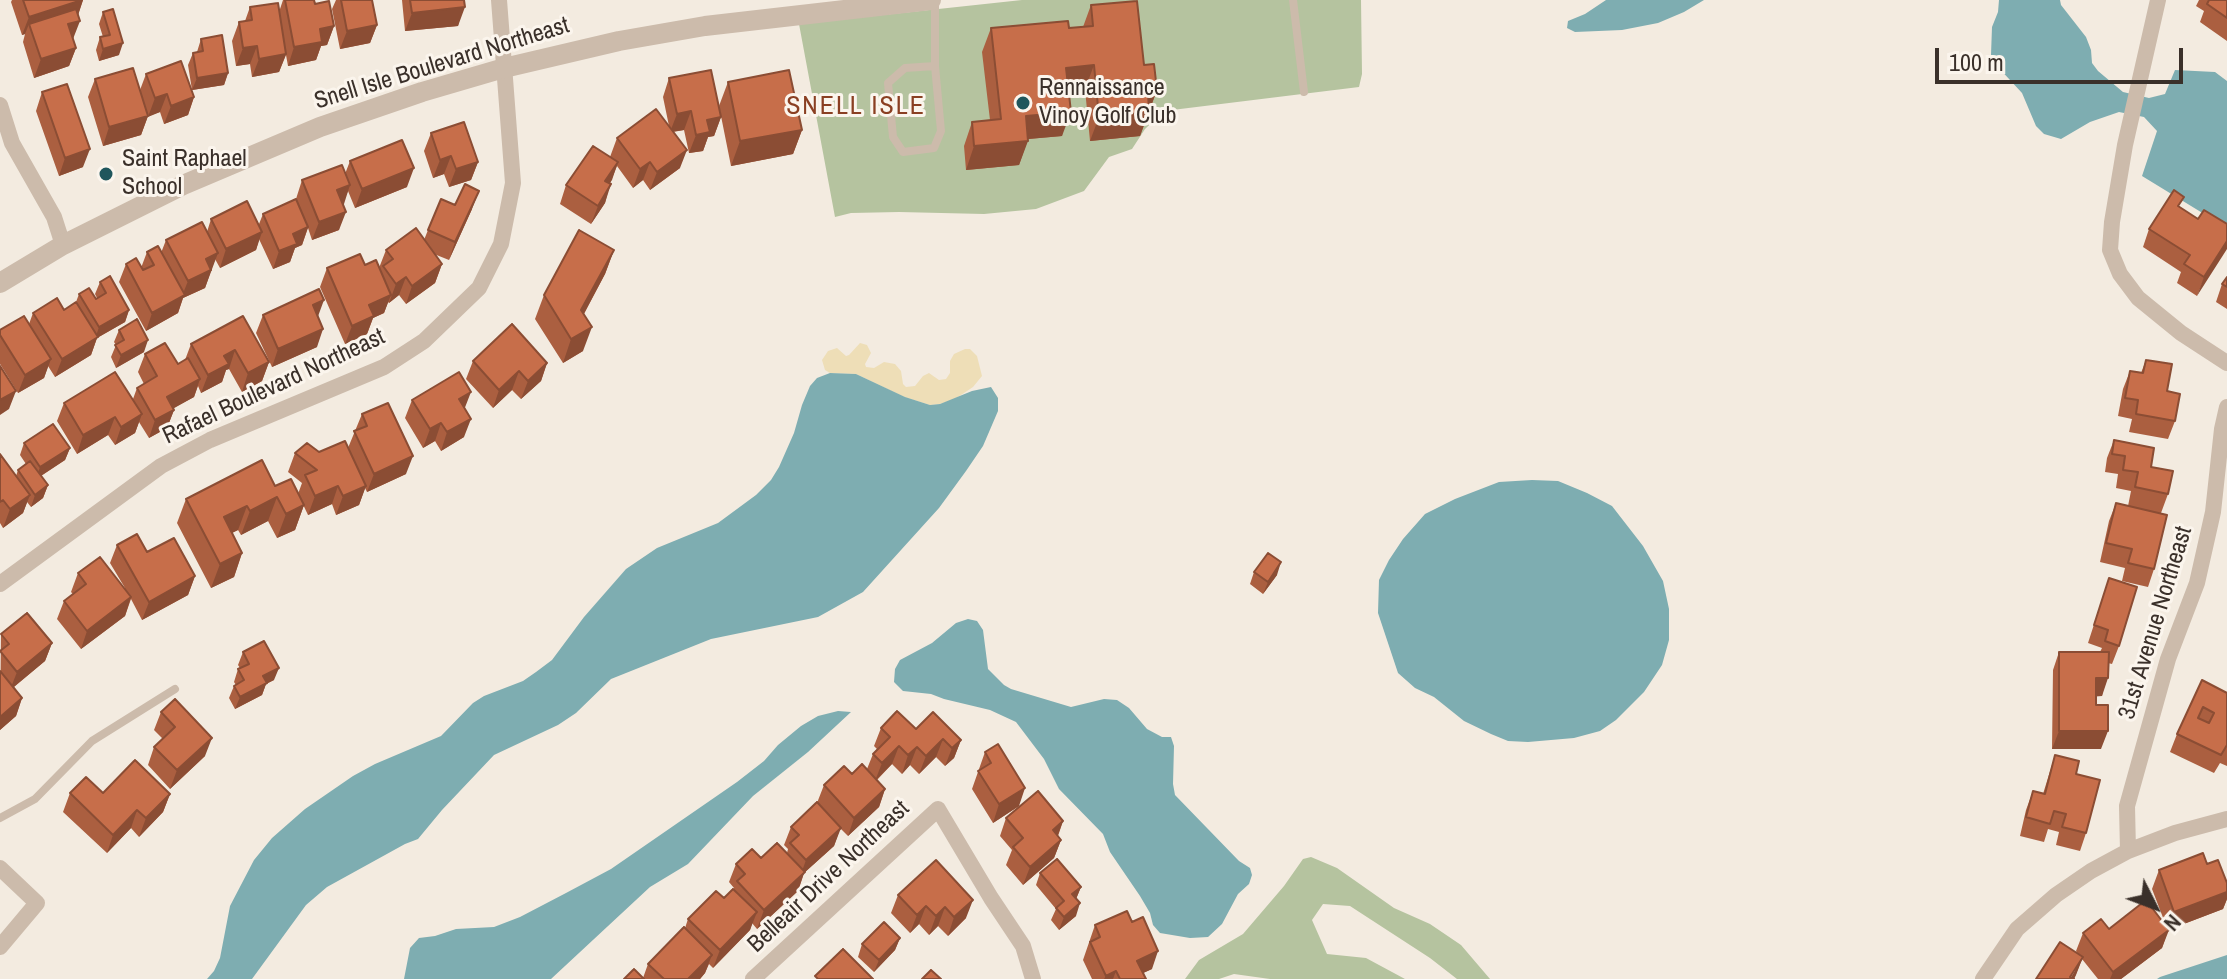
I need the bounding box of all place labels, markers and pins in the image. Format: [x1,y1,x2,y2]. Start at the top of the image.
place label: Rennaissance Vinoy Golf Club [1039,75,1176,131]
marker: Rennaissance Vinoy Golf Club [1014,94,1032,112]
place label: Saint Raphael School [122,146,247,202]
marker: Saint Raphael School [97,165,115,183]

